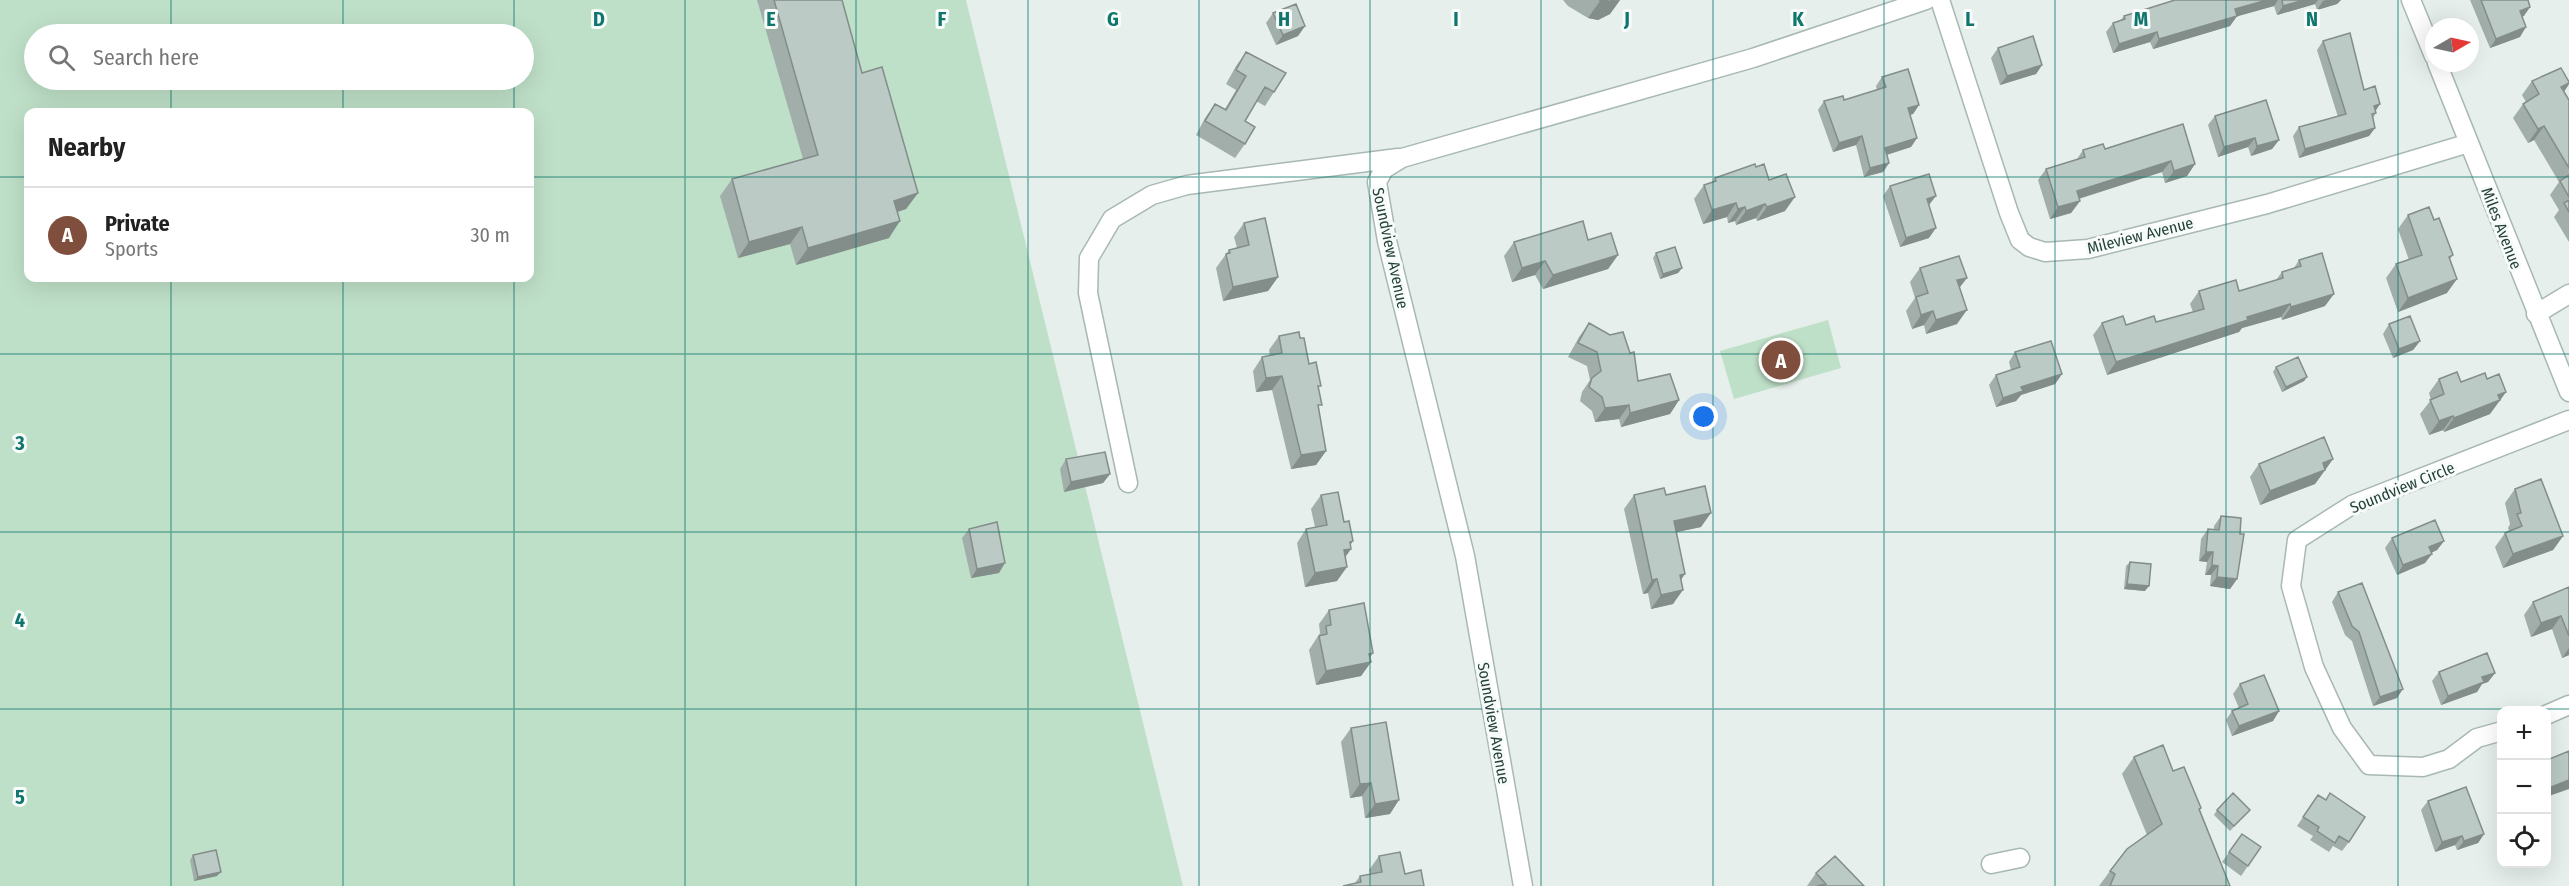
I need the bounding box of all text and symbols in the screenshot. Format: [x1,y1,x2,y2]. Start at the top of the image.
text: D [593,7,605,31]
text: E [766,7,776,31]
text: F [938,7,947,31]
text: G [1107,7,1119,31]
text: H [1278,7,1290,31]
text: I [1453,7,1459,31]
text: J [1623,7,1630,31]
text: K [1792,7,1804,31]
text: L [1965,7,1975,31]
text: M [2134,7,2148,31]
text: N [2306,7,2318,31]
north arrow [2425,18,2479,72]
search box [24,24,534,90]
icon: search [45,41,78,74]
text: Search here [93,44,199,71]
text: Nearby [48,132,125,163]
street label: Miles Avenue [2477,185,2526,272]
street label: Soundview Avenue [1368,186,1413,310]
text: Private [105,210,170,237]
street label: Mileview Avenue [2085,213,2195,258]
text: A [62,223,73,247]
text: 30 m [470,223,510,247]
text: Sports [105,237,158,261]
pin: A [1762,338,1800,382]
your location [1689,402,1718,431]
text: 3 [14,431,25,455]
street label: Soundview Circle [2347,458,2457,517]
text: 4 [15,608,25,632]
street label: Soundview Avenue [1473,661,1514,785]
map controls [2497,706,2551,868]
button: + [2497,706,2551,760]
button: − [2497,760,2551,814]
text: 5 [15,785,25,809]
button: locate [2497,814,2551,868]

